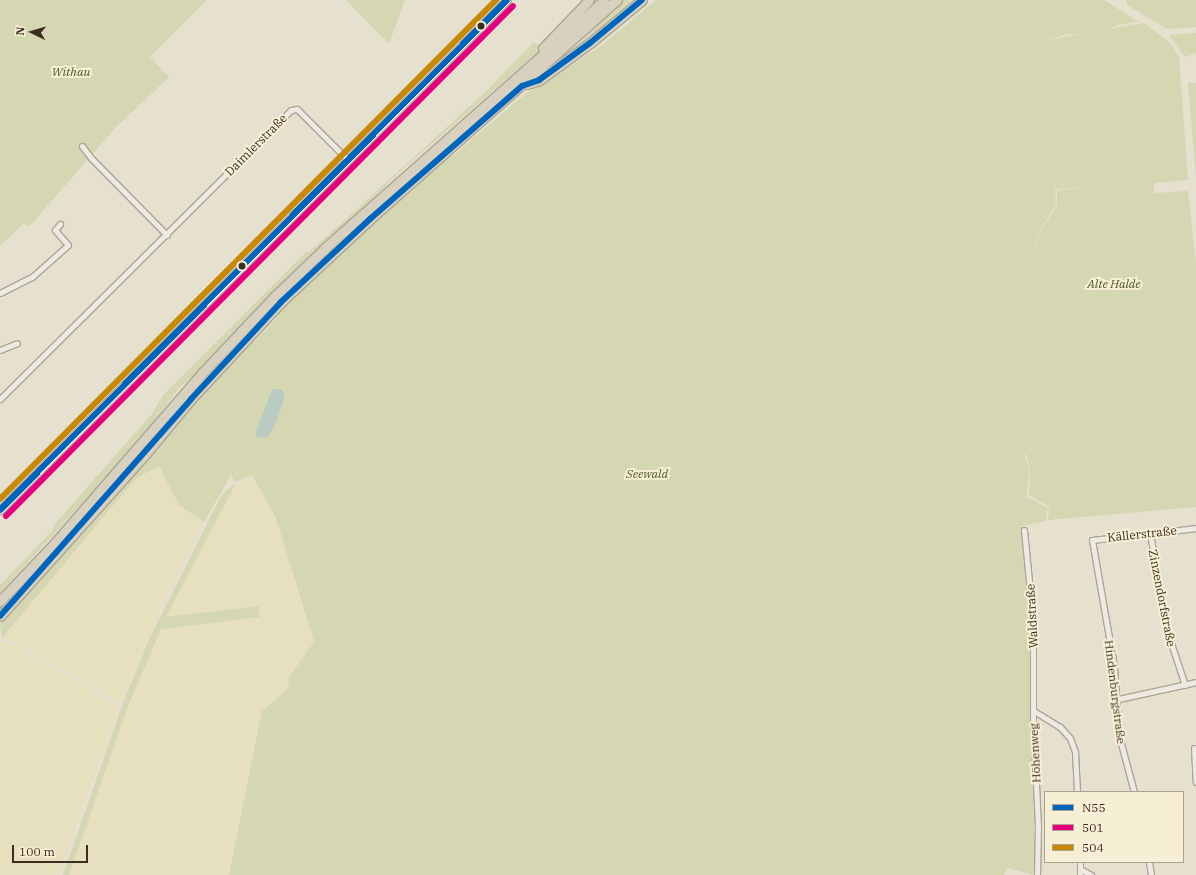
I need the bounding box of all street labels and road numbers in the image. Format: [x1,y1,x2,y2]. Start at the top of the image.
street label: Daimlerstraße [222,111,290,179]
street label: Källerstraße [1107,523,1177,545]
street label: Zinzendorfstraße [1146,548,1178,648]
street label: Waldstraße [1023,583,1041,649]
street label: Hindenburgstraße [1101,639,1129,745]
street label: Höhenweg [1026,723,1044,783]

